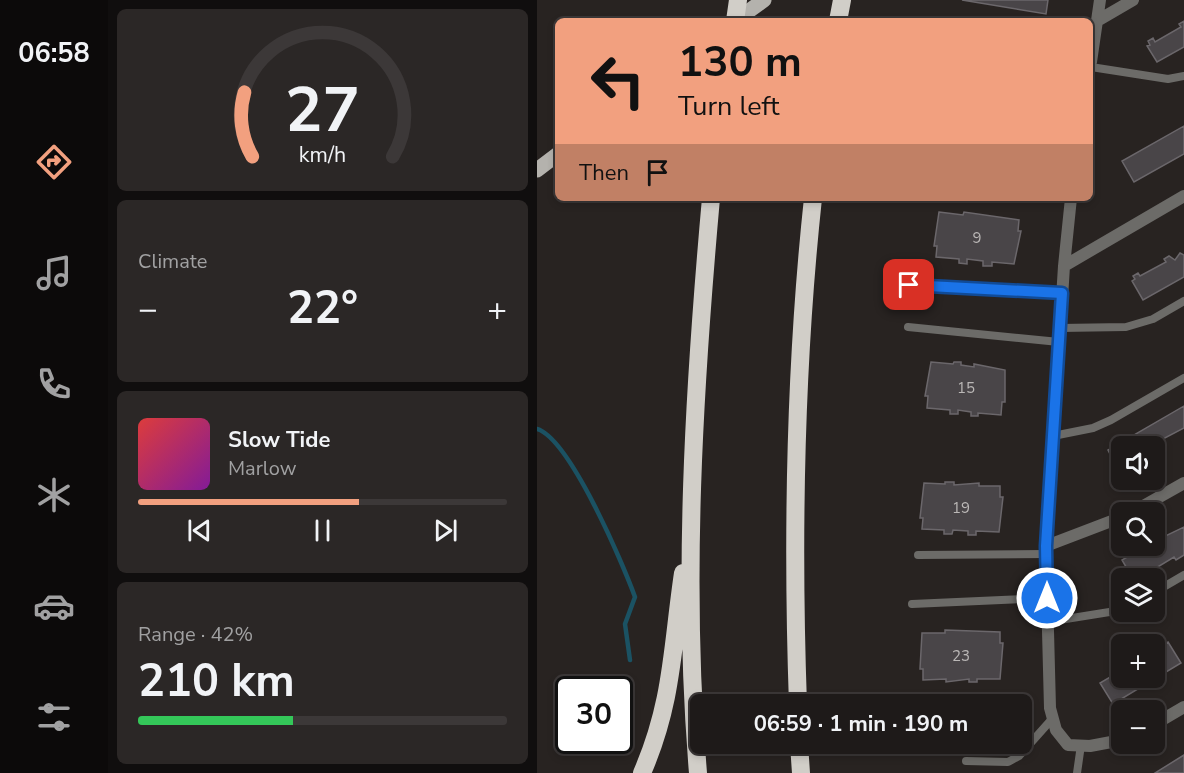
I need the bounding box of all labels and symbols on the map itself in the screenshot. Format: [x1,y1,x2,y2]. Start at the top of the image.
house number: 9 [972,228,982,248]
pin [883,259,934,310]
house number: 15 [957,378,975,398]
house number: 19 [952,498,970,518]
position arrow [1015,566,1079,630]
house number: 23 [952,646,970,666]
speed limit sign: 30 [555,676,633,754]

